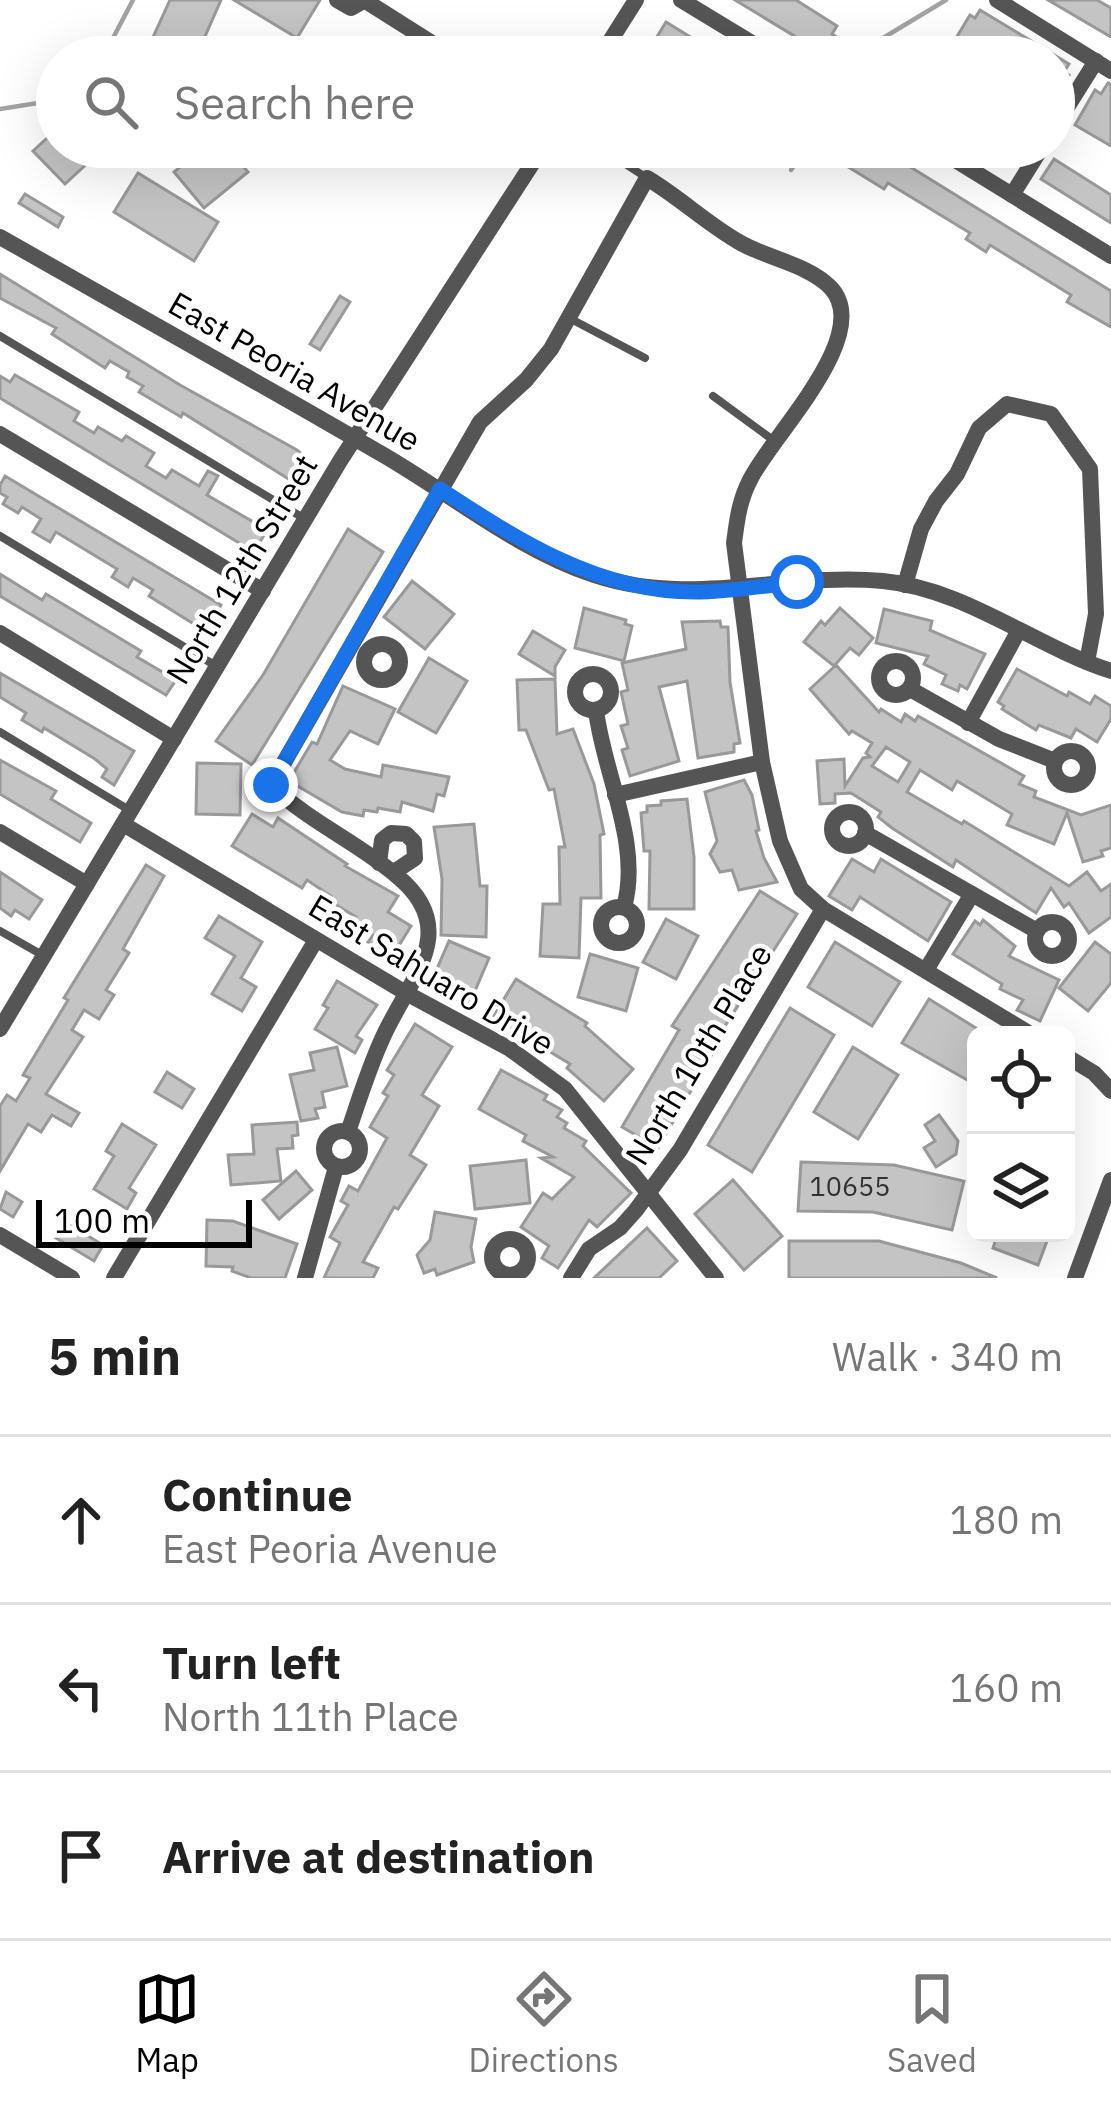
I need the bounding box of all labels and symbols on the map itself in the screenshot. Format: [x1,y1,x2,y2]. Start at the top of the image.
street label: East Peoria Avenue [161,281,429,461]
street label: North 12th Street [156,446,326,692]
route start [770,555,824,609]
route end [244,758,298,812]
street label: East Sahuaro Drive [301,884,563,1064]
street label: North 10th Place [615,935,781,1173]
house number: 10655 [810,1168,891,1203]
scale bar [36,1194,252,1247]

